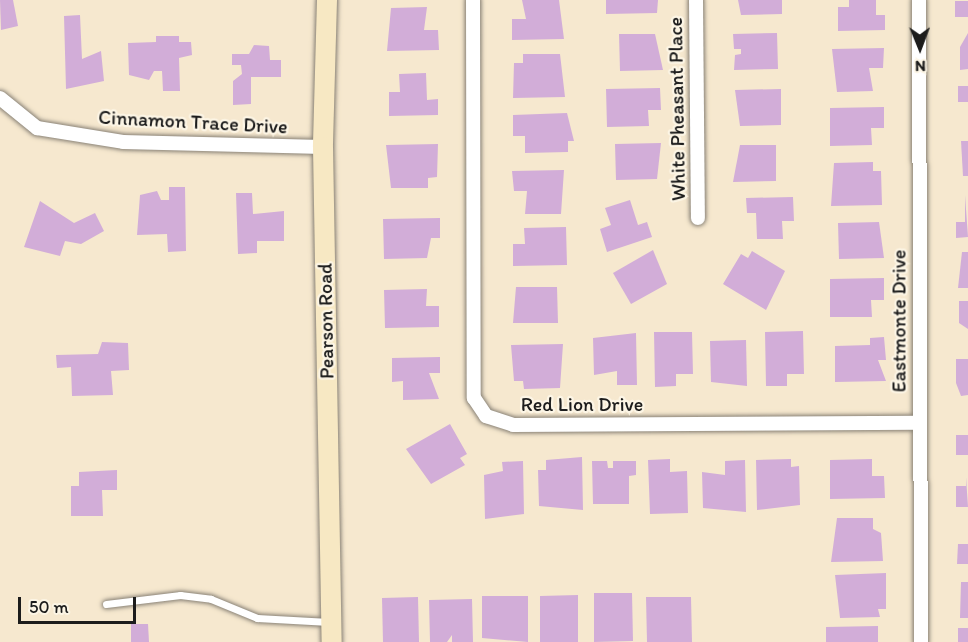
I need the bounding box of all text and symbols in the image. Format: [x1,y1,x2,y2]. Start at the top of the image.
street label: White Pheasant Place [663,16,691,202]
north arrow [890,18,950,78]
text: N [915,57,926,76]
street label: Cinnamon Trace Drive [98,105,288,139]
street label: Eastmonte Drive [887,250,911,392]
street label: Pearson Road [313,263,339,379]
street label: Red Lion Drive [520,392,644,416]
scale bar [21,585,140,623]
text: 50 m [29,596,69,618]

